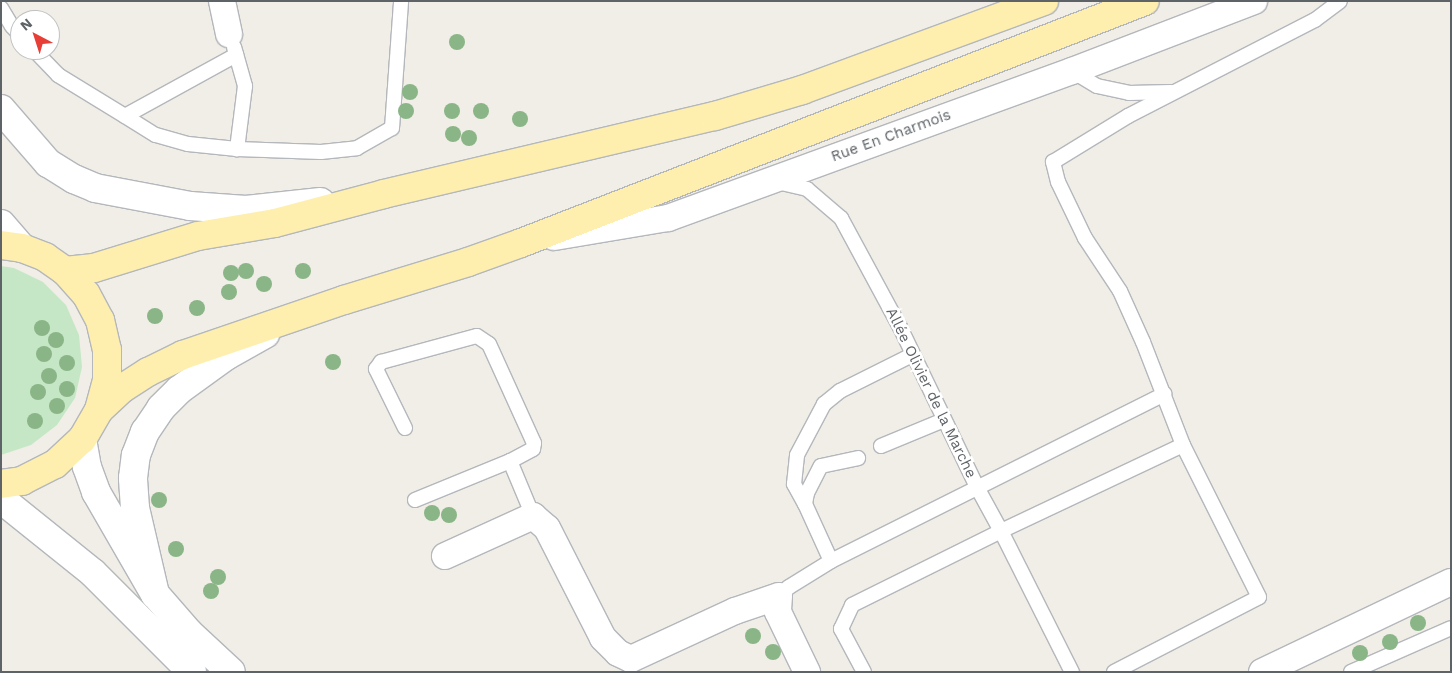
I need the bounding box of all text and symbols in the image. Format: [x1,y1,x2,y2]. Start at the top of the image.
north arrow [10,10,60,60]
text: N [17,15,35,34]
street label: Rue En Charmois [829,106,953,166]
street label: Allée Olivier de la Marche [882,305,980,481]

